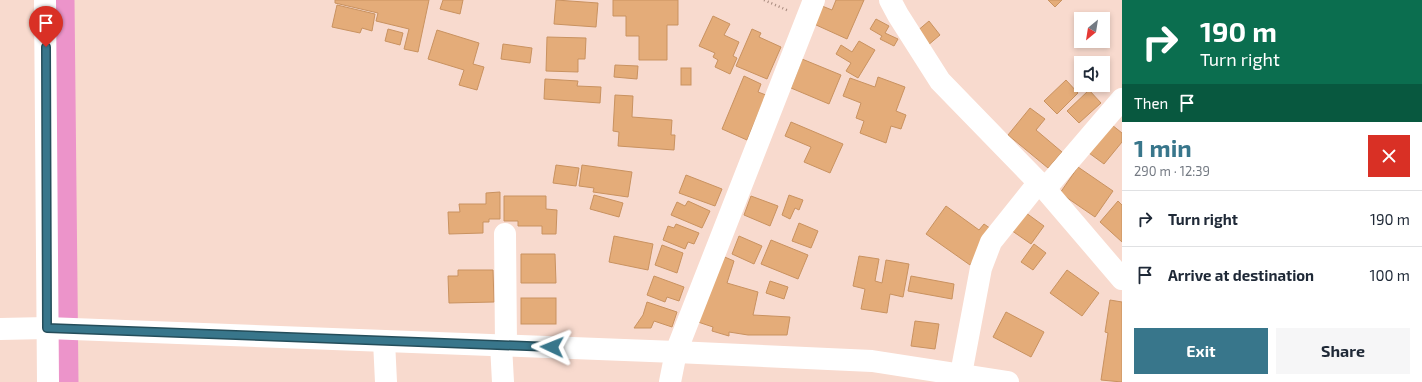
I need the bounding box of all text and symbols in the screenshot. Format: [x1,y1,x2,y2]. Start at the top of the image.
pin [29,6,63,47]
icon: arrive [35,12,57,34]
north arrow [1074,12,1110,48]
map controls [1074,12,1110,92]
text: 190 m [1200,14,1277,48]
icon: right [1134,16,1186,68]
text: Turn right [1200,48,1280,70]
button: sound [1074,56,1110,92]
icon: arrive [1176,92,1198,114]
text: Then [1134,94,1168,112]
text: 1 min [1134,133,1192,162]
button: close [1368,135,1410,177]
text: 290 m · 12:39 [1134,163,1210,179]
icon: right [1134,208,1156,230]
text: Turn right [1168,210,1238,228]
text: 190 m [1370,210,1410,228]
icon: arrive [1134,264,1156,286]
text: Arrive at destination [1168,266,1314,284]
text: 100 m [1369,266,1410,284]
position arrow [531,326,573,368]
button: Exit [1134,328,1268,374]
button: Share [1276,328,1410,374]

